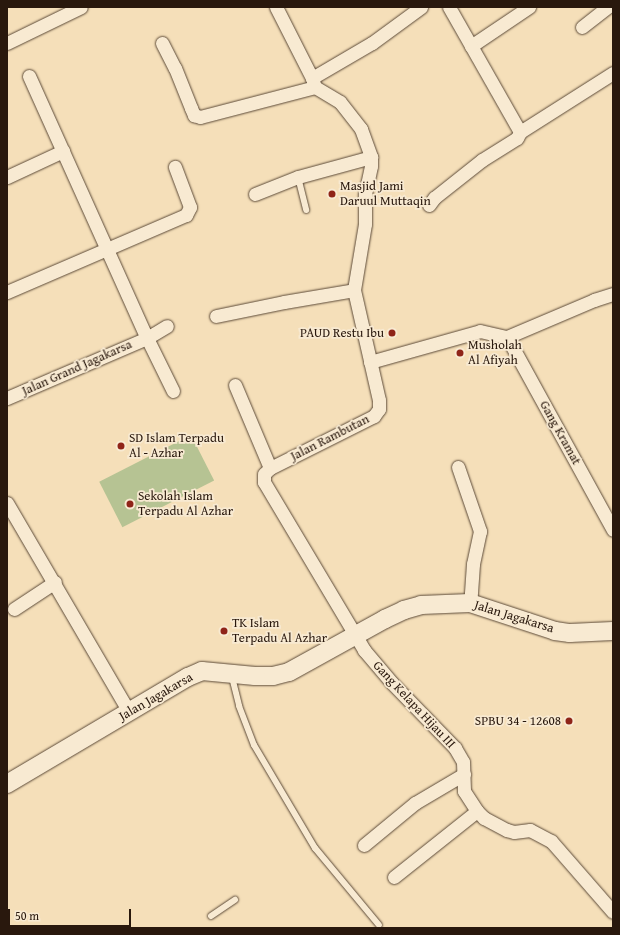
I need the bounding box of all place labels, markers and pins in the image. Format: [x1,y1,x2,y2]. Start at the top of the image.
place label: Masjid Jami Daruul Muttaqin [340,179,431,210]
marker: Masjid Jami Daruul Muttaqin [327,189,337,199]
place label: PAUD Restu Ibu [300,325,384,341]
marker: PAUD Restu Ibu [387,328,397,338]
place label: Musholah Al Afiyah [468,338,522,369]
marker: Musholah Al Afiyah [455,348,465,358]
place label: SD Islam Terpadu Al - Azhar [129,431,224,462]
marker: SD Islam Terpadu Al - Azhar [116,441,126,451]
place label: Sekolah Islam Terpadu Al Azhar [138,489,233,520]
marker: Sekolah Islam Terpadu Al Azhar [125,499,135,509]
place label: TK Islam Terpadu Al Azhar [232,616,327,647]
marker: TK Islam Terpadu Al Azhar [219,626,229,636]
place label: SPBU 34 - 12608 [475,713,561,729]
marker: SPBU 34 - 12608 [564,716,574,726]

